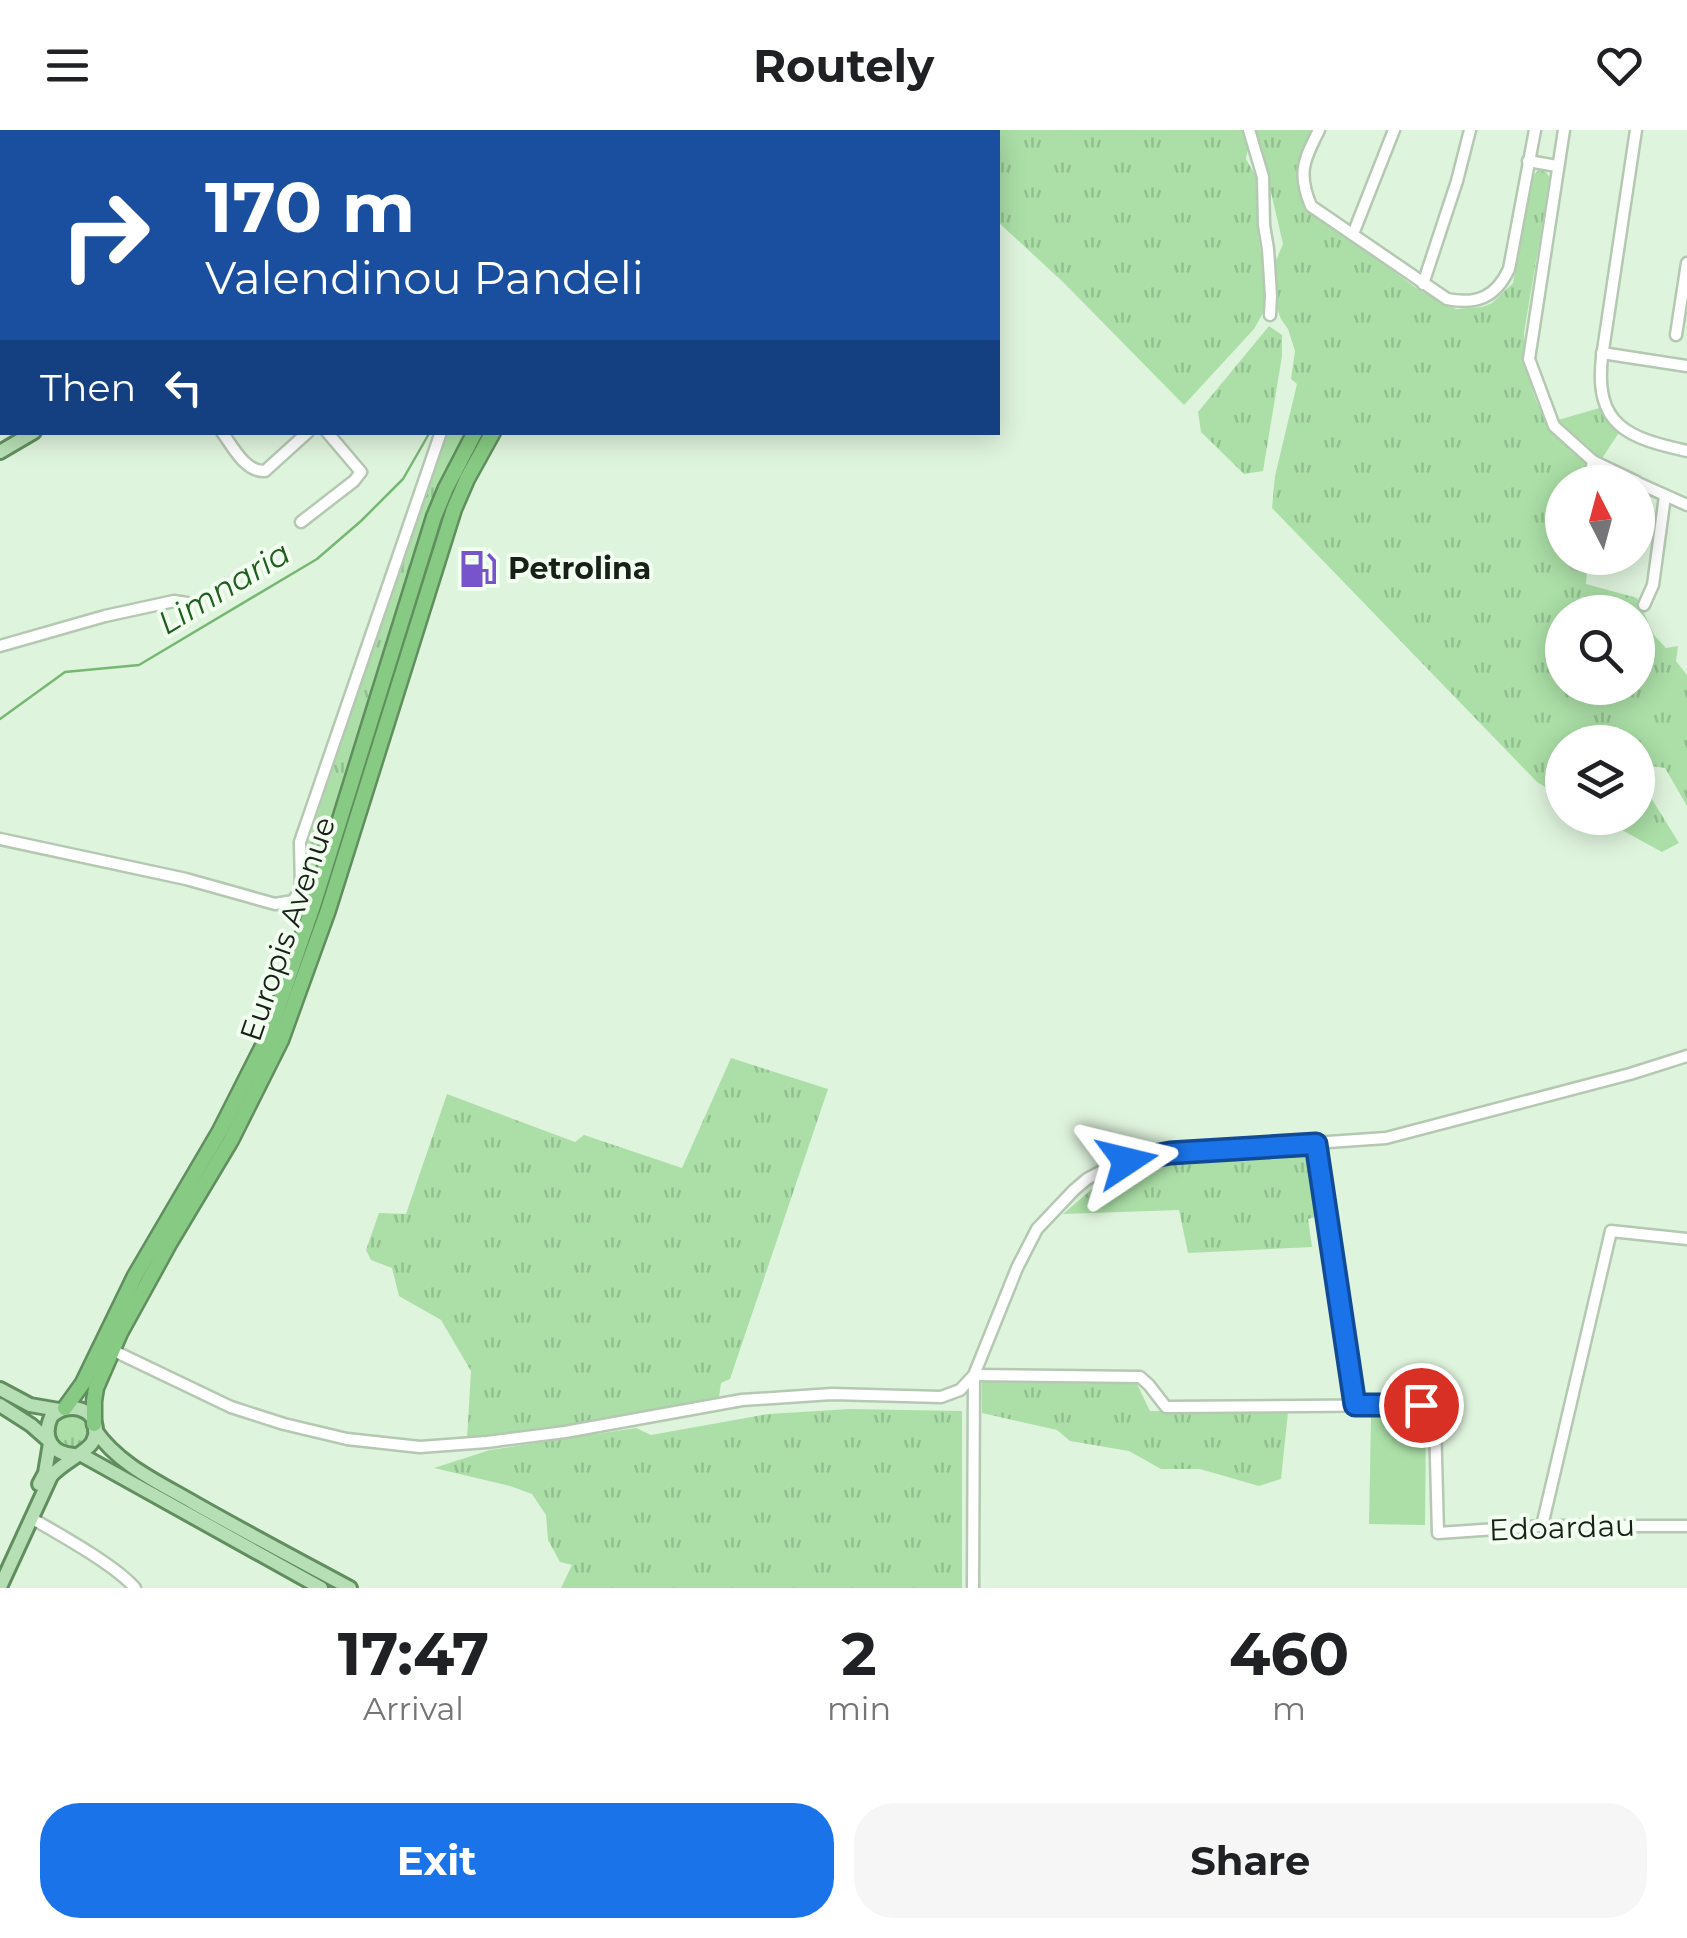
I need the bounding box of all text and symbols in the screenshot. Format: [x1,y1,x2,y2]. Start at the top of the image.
icon: menu [40,38,95,93]
text: Routely [753,38,934,93]
icon: heart [1592,38,1647,93]
text: 170 m [205,164,415,250]
icon: right [40,170,170,300]
text: Valendinou Pandeli [205,250,644,305]
icon: left [156,360,211,415]
text: Then [40,364,136,411]
north arrow [1545,465,1655,575]
map controls [1545,465,1655,835]
water label: Limnaria [150,533,297,642]
fuel station icon: Petrolina [457,548,499,590]
place label: Petrolina [508,550,651,587]
button: search [1545,595,1655,705]
button: layers [1545,725,1655,835]
street label: Europis Avenue [232,812,343,1046]
position arrow [1075,1109,1179,1213]
pin [1379,1363,1464,1448]
icon: arrive [1394,1378,1449,1433]
street label: Edoardau [1488,1506,1636,1549]
text: 17:47 [338,1617,489,1690]
text: 2 [841,1617,877,1690]
text: 460 [1229,1617,1349,1690]
text: Arrival [363,1689,464,1728]
text: min [827,1689,891,1728]
text: m [1272,1689,1306,1728]
button: Exit [40,1803,834,1918]
button: Share [854,1803,1647,1918]

